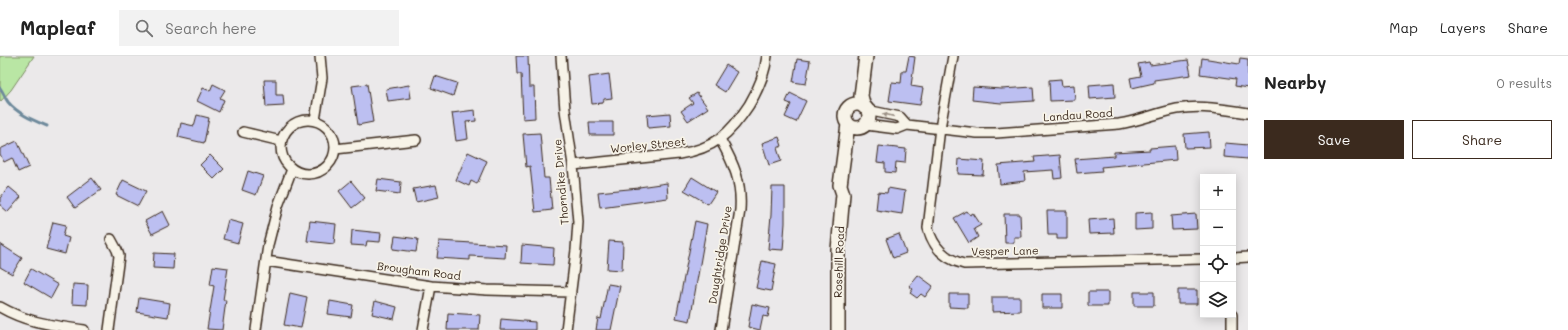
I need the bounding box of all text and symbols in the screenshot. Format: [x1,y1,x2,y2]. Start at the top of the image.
search box [119,10,399,46]
text: Mapleaf [20,15,95,40]
icon: search [133,17,155,39]
text: Search here [165,18,257,38]
text: Map [1389,18,1418,37]
text: Layers [1440,18,1486,37]
text: Share [1508,18,1548,37]
text: Nearby [1264,71,1326,93]
text: 0 results [1497,74,1552,91]
street label: Landau Road [1043,105,1113,124]
one-way arrow [882,112,894,118]
button: Save [1264,120,1404,159]
button: Share [1412,120,1552,159]
street label: Worley Street [610,133,686,156]
street label: Thorndike Drive [549,138,572,226]
map controls [1200,174,1236,318]
button: + [1200,174,1236,210]
street label: Daughtridge Drive [704,204,735,305]
button: − [1200,210,1236,246]
street label: Rosehill Road [830,226,847,298]
street label: Vesper Lane [971,242,1039,259]
button: locate [1200,246,1236,282]
street label: Brougham Road [376,258,462,283]
button: layers [1200,282,1236,318]

